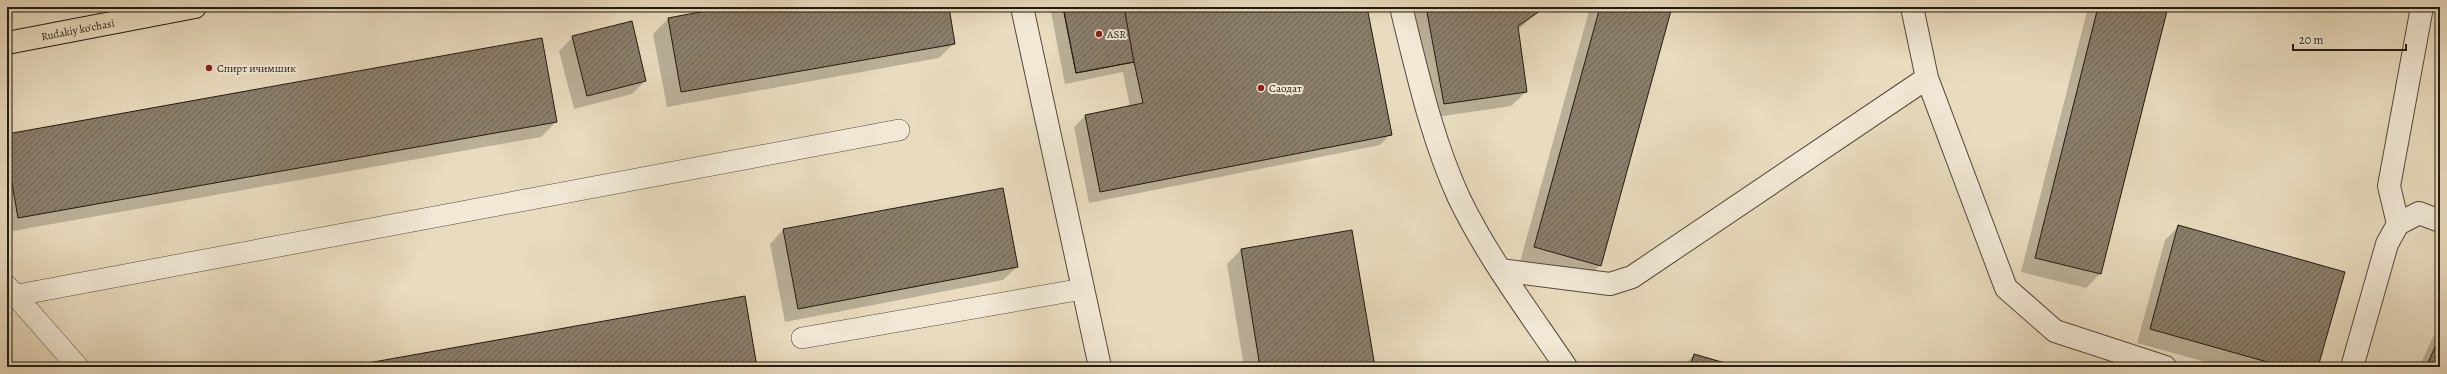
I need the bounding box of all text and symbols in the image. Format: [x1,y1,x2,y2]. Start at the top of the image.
street label: Rudakiy ko'chasi [40,16,116,44]
scale bar [2293,26,2406,52]
place label: ASR [1106,27,1126,42]
marker: ASR [1094,29,1104,39]
text: 20 m [2299,32,2323,48]
place label: Спирт ичимшик [217,61,296,76]
marker: Спирт ичимшик [204,63,214,73]
place label: Саодат [1269,81,1302,96]
marker: Саодат [1256,83,1266,93]

